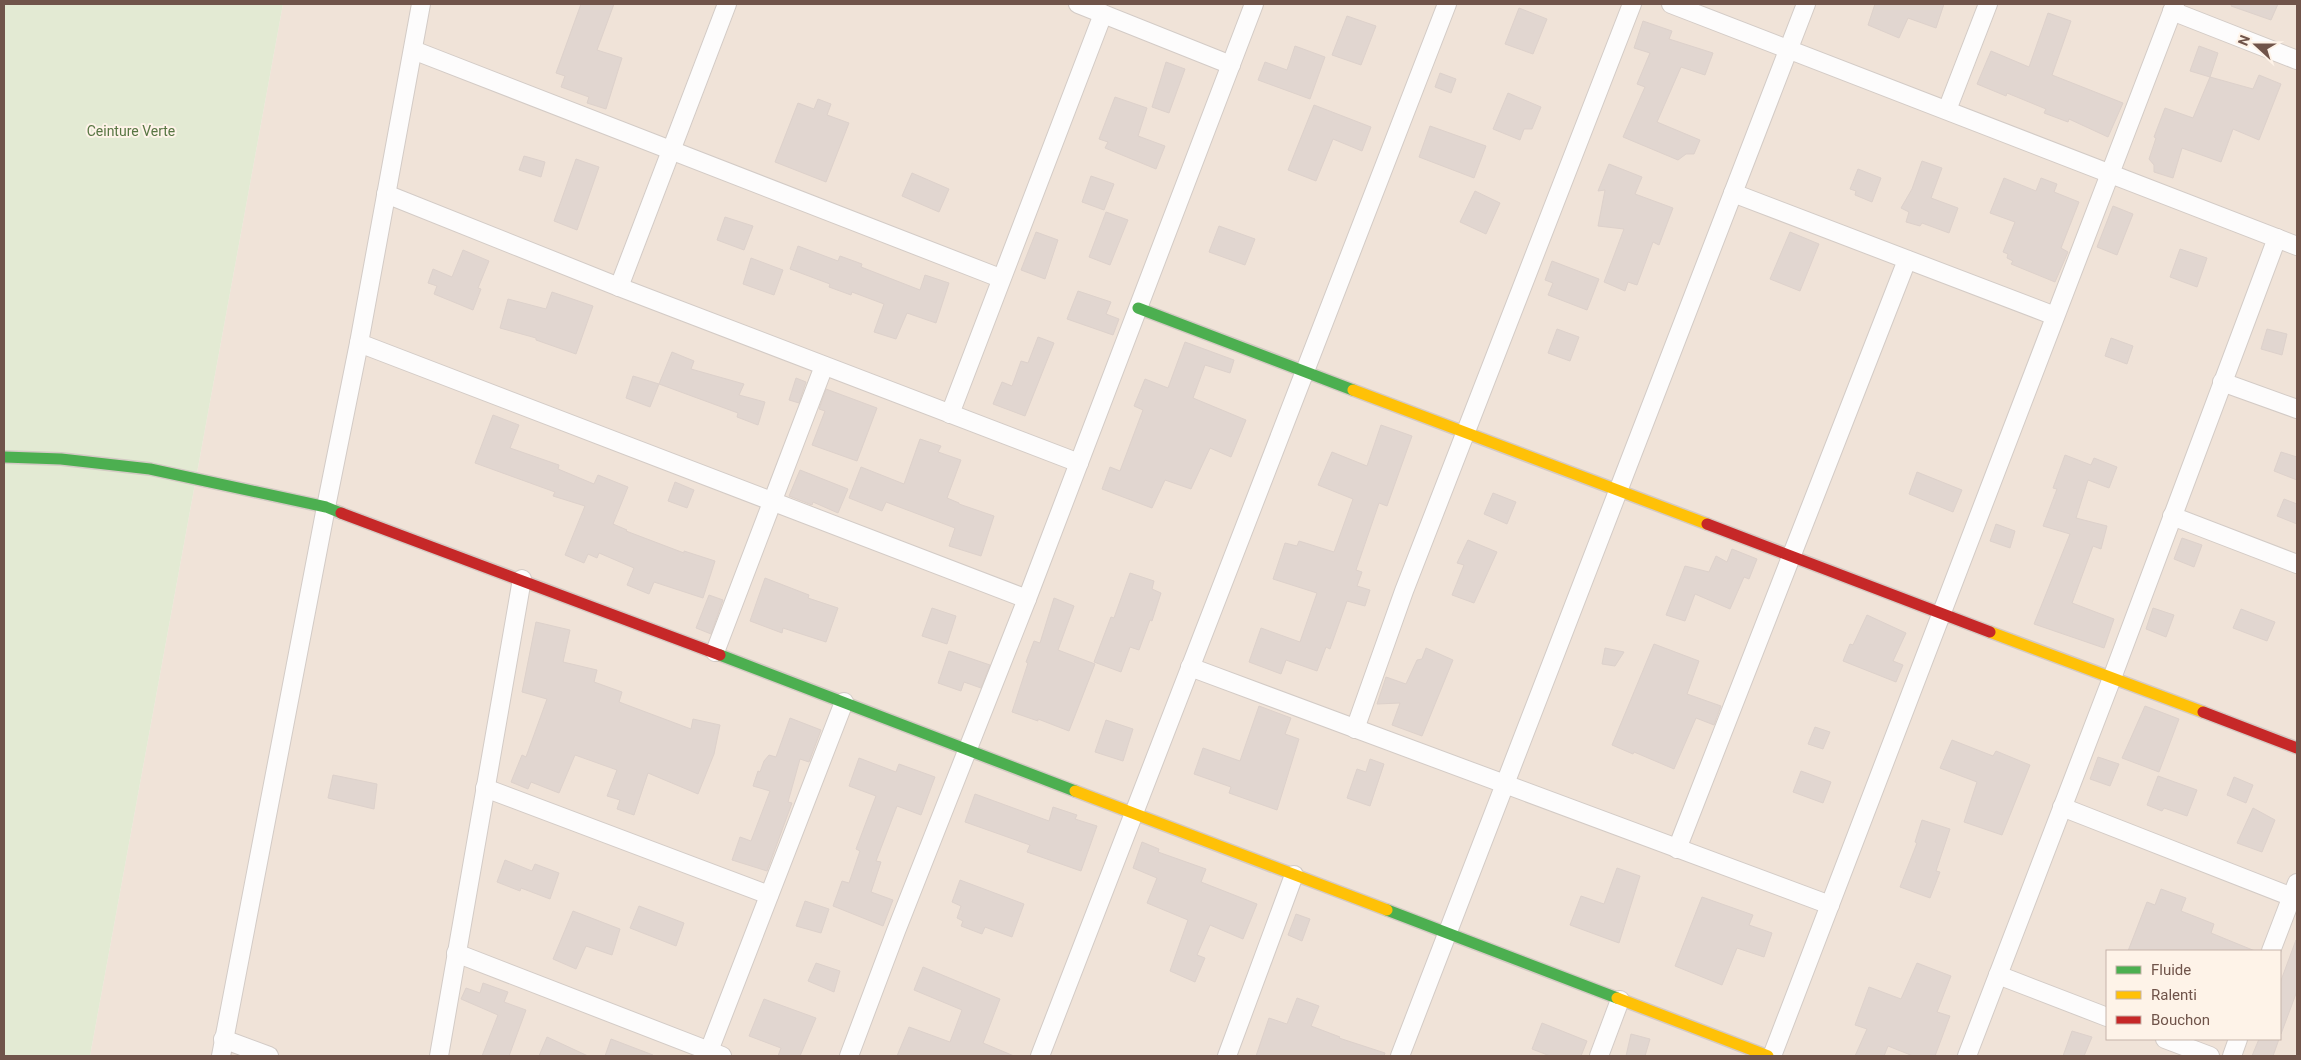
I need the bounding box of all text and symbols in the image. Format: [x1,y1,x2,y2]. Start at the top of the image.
north arrow [2231,20,2281,70]
text: N [2235,33,2253,48]
park label: Ceinture Verte [87,123,175,139]
legend [2106,950,2281,1040]
text: Fluide [2151,961,2191,979]
text: Ralenti [2151,986,2197,1004]
text: Bouchon [2151,1011,2210,1029]

